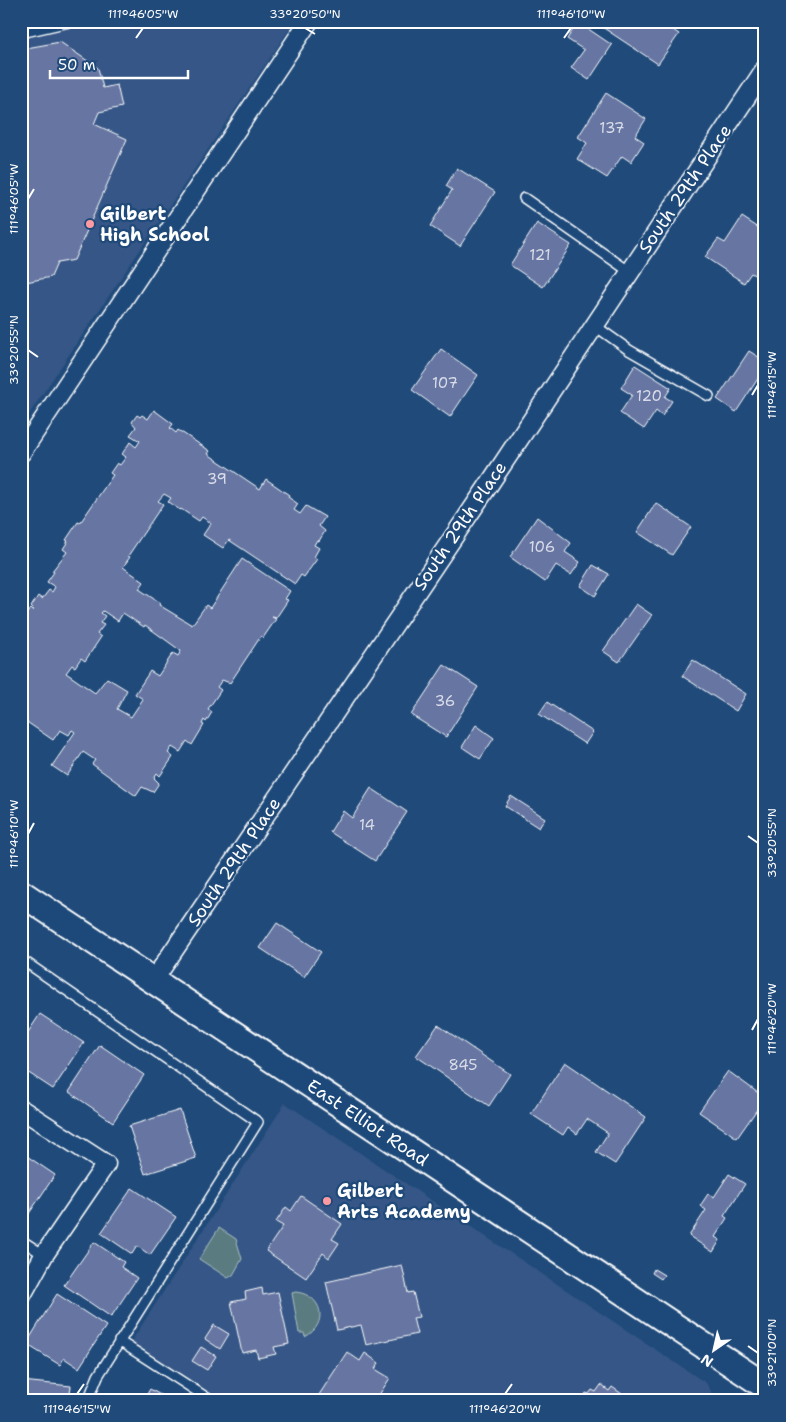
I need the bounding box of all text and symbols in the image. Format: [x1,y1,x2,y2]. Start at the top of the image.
text: 111°46'05"W [108,6,179,22]
text: 33°20'50"N [269,6,341,22]
text: 111°46'10"W [536,6,606,22]
scale bar [50,48,188,80]
text: 50 m [58,55,96,75]
house number: 137 [599,118,625,138]
street label: South 29th Place [633,120,737,258]
text: 111°46'05"W [6,164,22,235]
place label: Gilbert High School [100,202,209,247]
marker: Gilbert High School [84,218,96,230]
house number: 121 [529,245,551,265]
text: 33°20'55"N [6,315,22,385]
text: 111°46'15"W [764,351,780,419]
house number: 107 [432,373,458,393]
house number: 120 [636,386,662,406]
street label: South 29th Place [408,457,512,595]
house number: 39 [207,469,227,489]
house number: 106 [529,537,555,557]
house number: 36 [435,691,455,711]
street label: South 29th Place [182,793,286,931]
text: 111°46'10"W [6,799,22,869]
text: 33°20'55"N [764,808,780,878]
house number: 14 [359,815,375,835]
text: 111°46'20"W [764,983,780,1055]
house number: 845 [448,1055,478,1075]
street label: East Elliot Road [302,1074,433,1172]
place label: Gilbert Arts Academy [337,1179,471,1224]
marker: Gilbert Arts Academy [321,1195,333,1207]
text: 33°21'00"N [764,1319,780,1387]
north arrow [688,1324,738,1374]
text: N [697,1350,716,1371]
text: 111°46'15"W [43,1401,111,1417]
text: 111°46'20"W [469,1401,541,1417]

